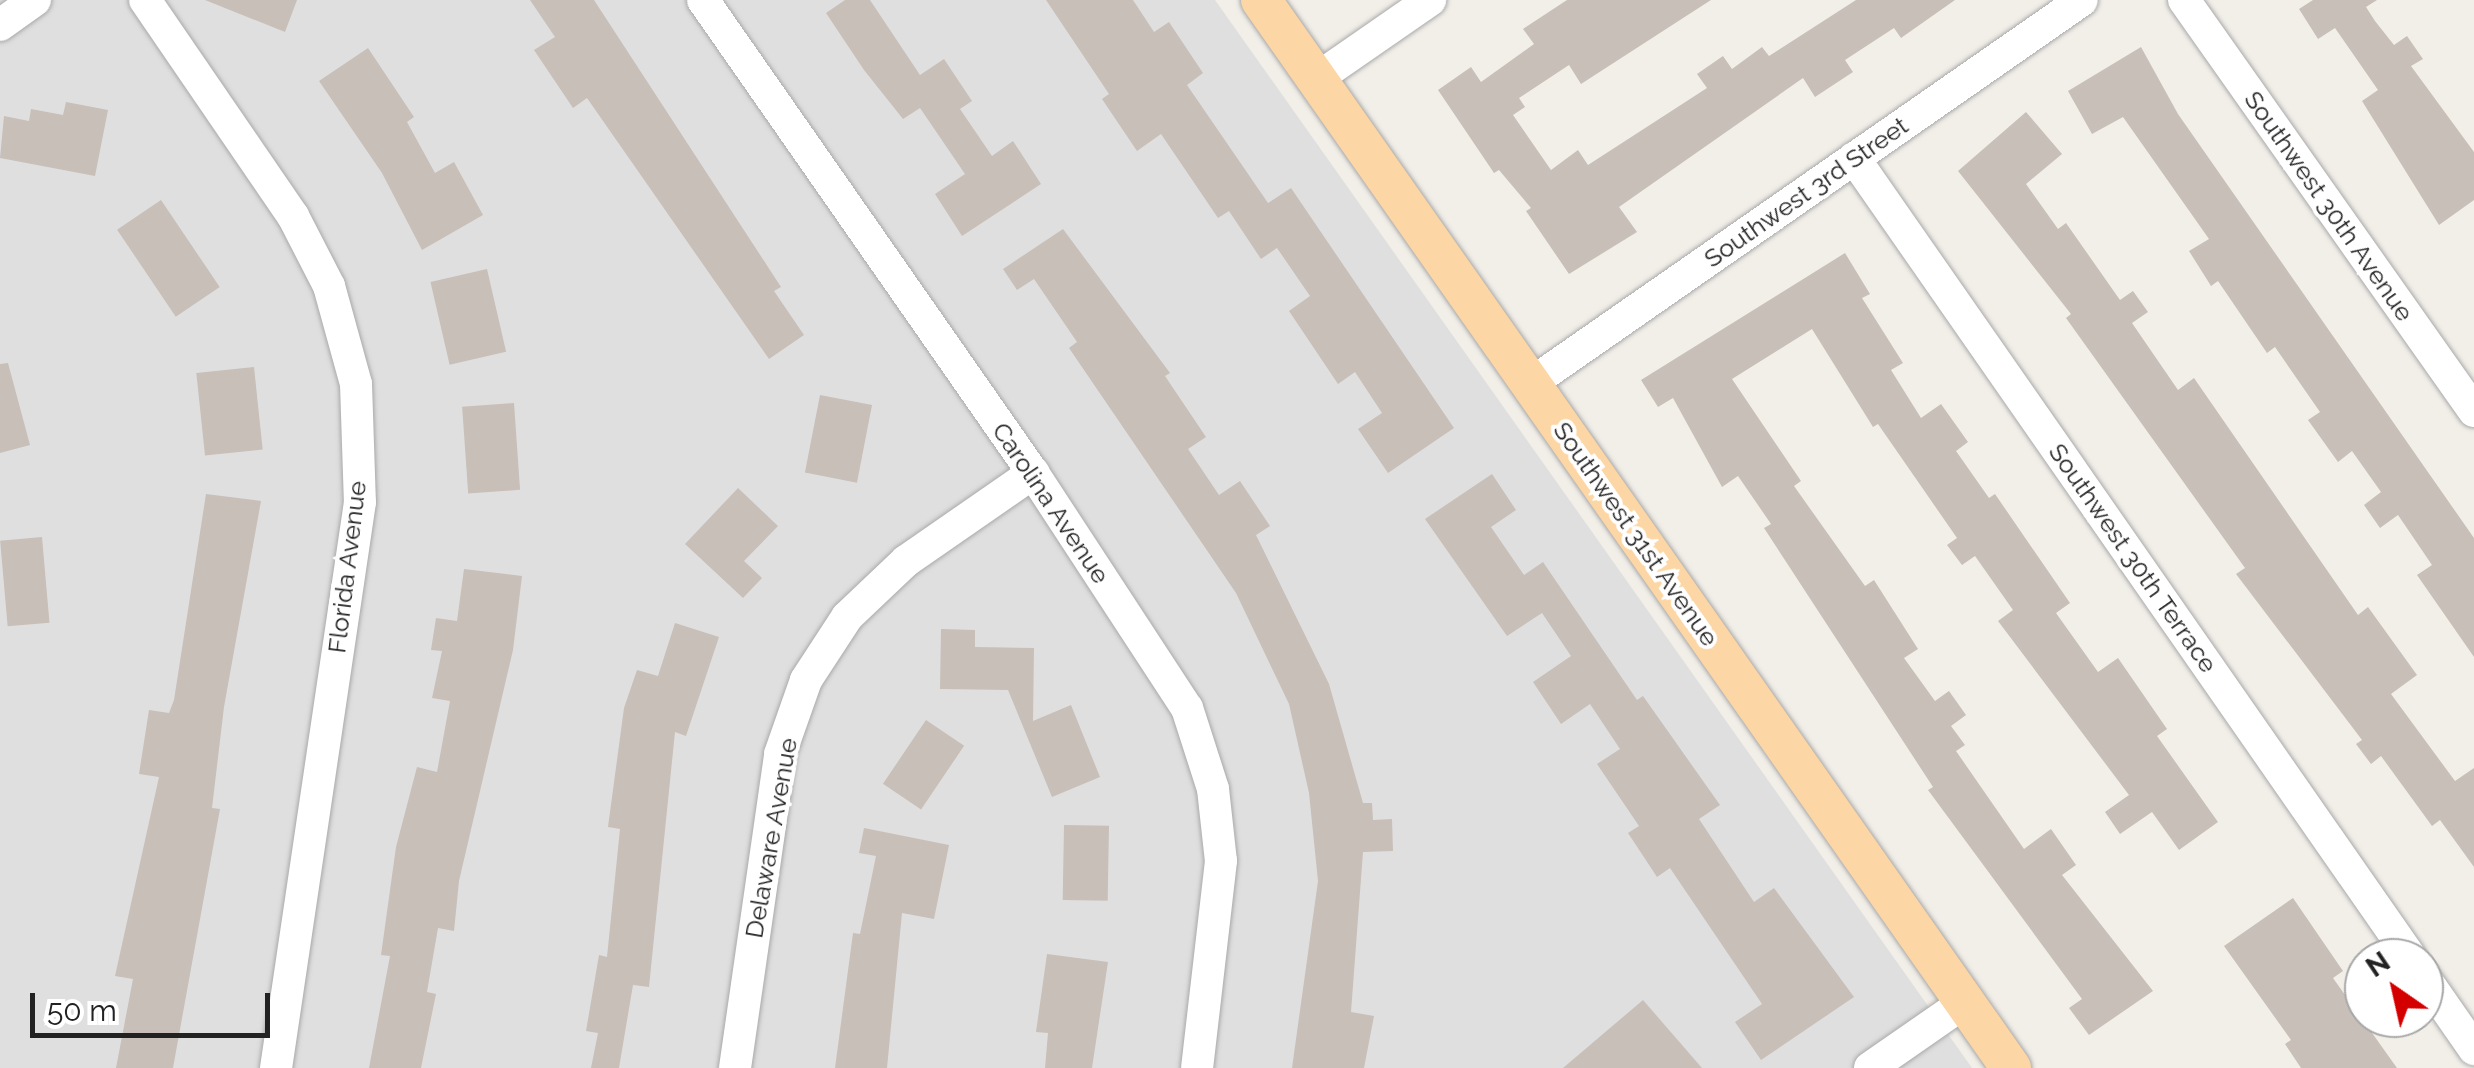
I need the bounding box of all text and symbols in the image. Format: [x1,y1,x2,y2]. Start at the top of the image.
street label: Southwest 30th Avenue [2238,85,2420,327]
street label: Southwest 3rd Street [1698,110,1914,274]
street label: Carolina Avenue [986,416,1116,590]
street label: Southwest 31st Avenue [1547,416,1725,652]
street label: Southwest 30th Terrace [2042,437,2224,679]
street label: Florida Avenue [322,479,372,655]
street label: Delaware Avenue [739,735,803,941]
north arrow [2344,938,2444,1038]
text: N [2360,945,2396,984]
scale bar [35,973,275,1035]
text: 50 m [47,993,117,1028]

